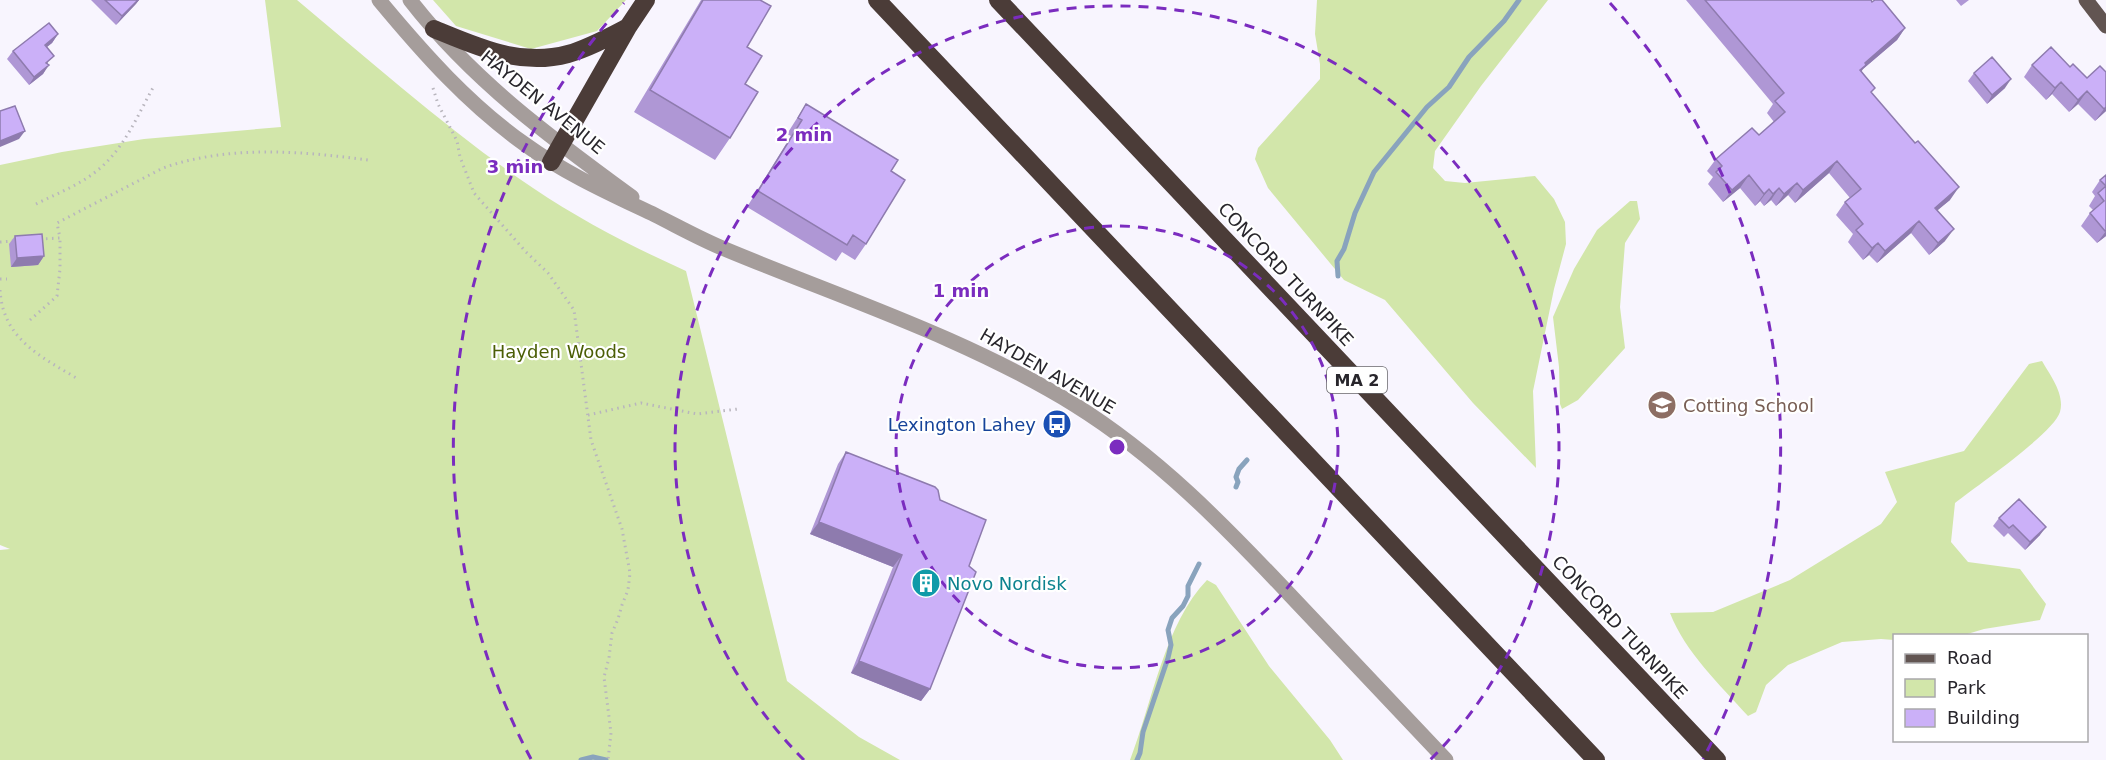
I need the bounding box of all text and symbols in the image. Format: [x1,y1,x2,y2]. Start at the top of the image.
street label: HAYDEN AVENUE [477,46,609,158]
text: 2 min [776,124,832,145]
text: 3 min [487,156,543,177]
street label: CONCORD TURNPIKE [1214,198,1358,350]
text: 1 min [933,280,989,301]
street label: HAYDEN AVENUE [977,324,1119,418]
park label: Hayden Woods [492,341,626,362]
road number: MA 2 [1327,367,1387,393]
school or university icon: Cotting School [1646,389,1678,421]
place label: Cotting School [1683,395,1814,416]
bus stop icon: Lexington Lahey [1041,408,1073,440]
place label: Lexington Lahey [888,414,1036,435]
centre of rings [1107,437,1127,457]
street label: CONCORD TURNPIKE [1548,551,1692,703]
building icon: Novo Nordisk [910,567,942,599]
place label: Novo Nordisk [947,573,1067,594]
legend [1893,634,2088,742]
text: Road [1947,647,1992,668]
text: Park [1947,677,1986,698]
text: Building [1947,707,2020,728]

